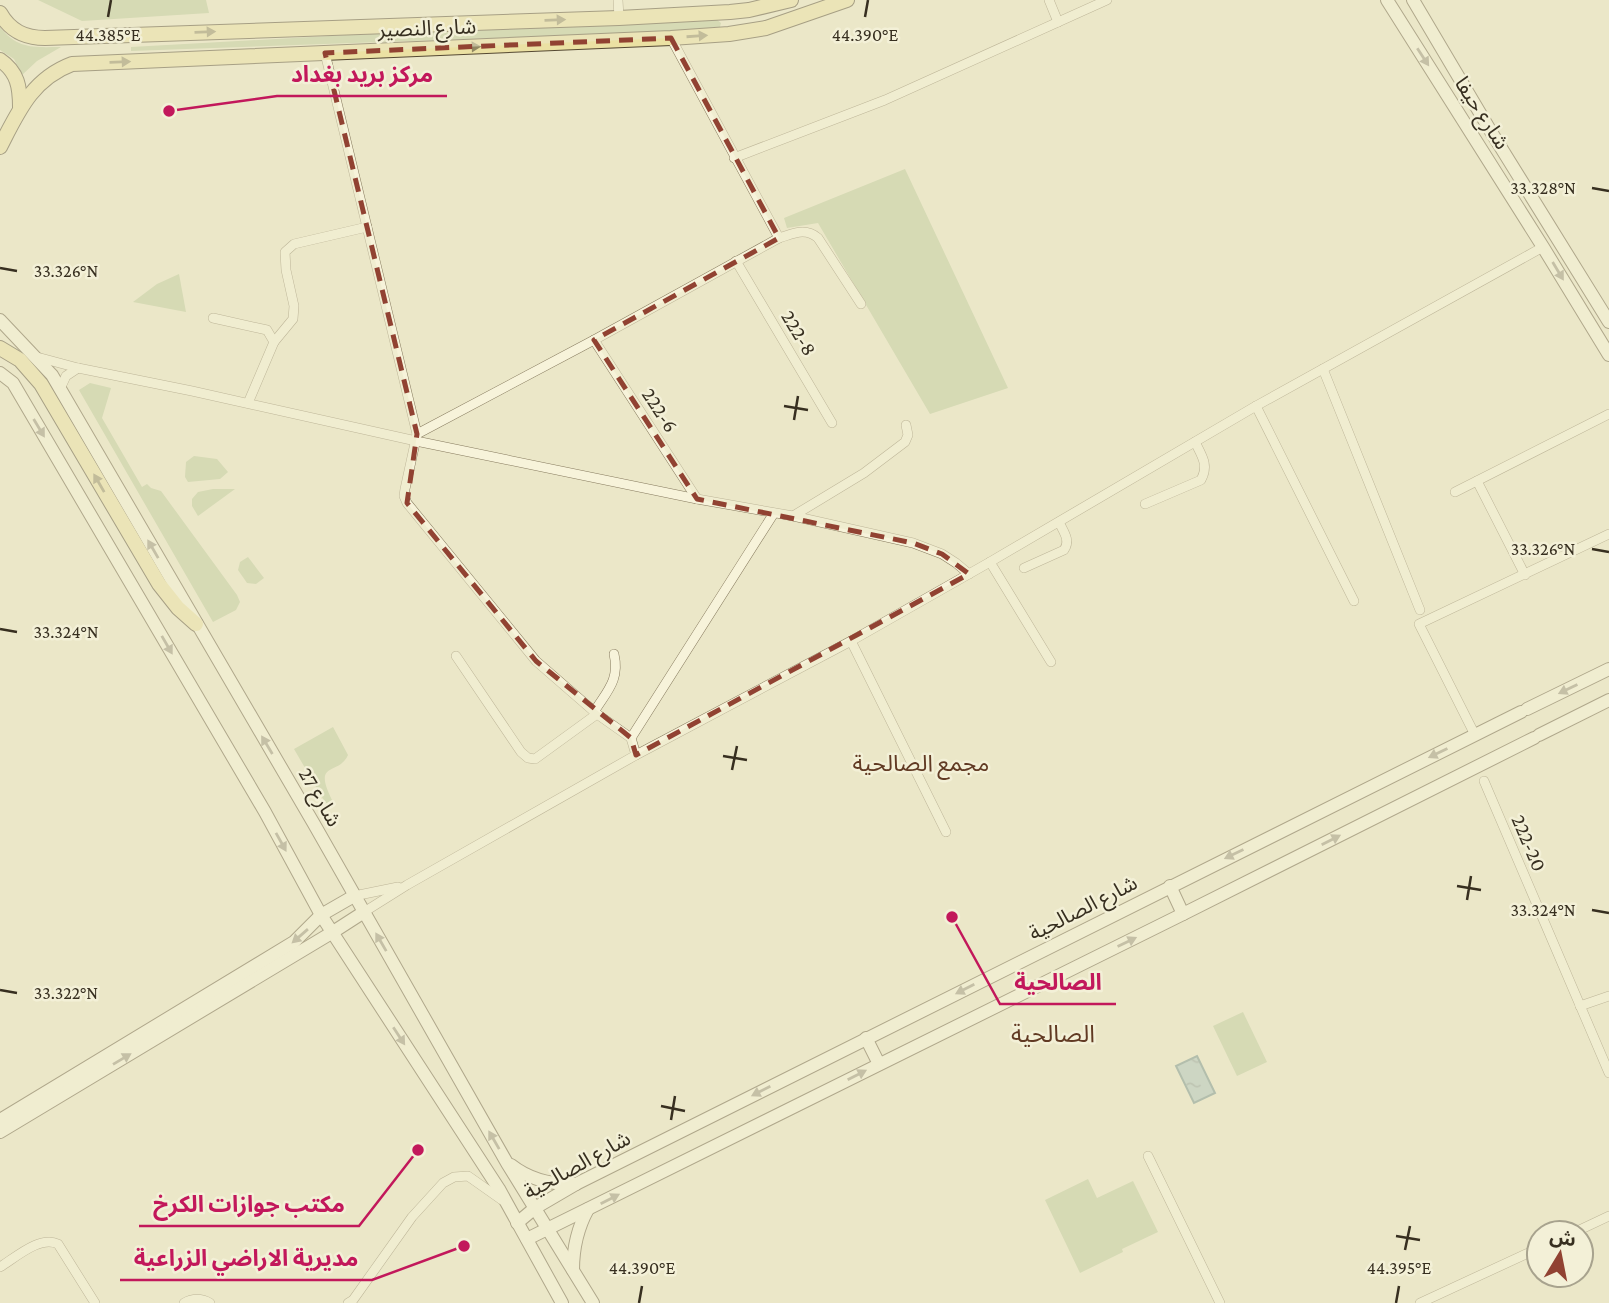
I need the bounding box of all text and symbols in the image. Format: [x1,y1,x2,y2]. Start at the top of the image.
street label: شارع النصیر [376,14,477,45]
one-way arrow [544,15,566,26]
text: 44.385°E [76,25,141,45]
text: 44.390°E [832,25,898,45]
one-way arrow [194,27,216,38]
one-way arrow [686,31,708,42]
one-way arrow [459,41,481,52]
one-way arrow [1417,48,1430,67]
callout: مركز بريد بغداد [277,52,447,96]
one-way arrow [110,56,132,67]
text: مركز بريد بغداد [291,61,433,88]
street label: شارع حيفا [1447,72,1514,155]
text: 33.328°N [1510,178,1576,198]
text: 33.326°N [34,261,98,281]
one-way arrow [1551,261,1564,280]
street label: 222-8 [776,306,822,360]
street label: 222-6 [637,383,683,437]
one-way arrow [33,418,45,438]
one-way arrow [93,473,105,492]
one-way arrow [147,539,159,558]
text: 33.326°N [1511,539,1575,559]
text: 33.324°N [33,622,99,642]
one-way arrow [161,636,173,655]
one-way arrow [1558,684,1578,695]
one-way arrow [261,736,274,755]
one-way arrow [1428,748,1448,759]
district label: مجمع الصالحية [853,750,989,780]
street label: شارع 27 [291,763,346,832]
street label: 222-20 [1506,811,1552,875]
one-way arrow [275,832,287,851]
one-way arrow [1321,834,1341,845]
one-way arrow [1224,849,1244,860]
street label: شارع الصالحية [1025,870,1142,948]
text: 33.324°N [1510,900,1576,920]
one-way arrow [291,928,309,944]
one-way arrow [375,933,387,952]
one-way arrow [1117,936,1137,947]
callout: الصالحية [1000,960,1116,1004]
text: الصالحية [1014,969,1102,995]
text: 33.322°N [34,983,98,1003]
one-way arrow [955,983,975,994]
district label: الصالحية [1011,1020,1095,1047]
one-way arrow [392,1027,405,1046]
one-way arrow [112,1053,131,1066]
one-way arrow [847,1069,867,1080]
one-way arrow [751,1085,771,1096]
street label: شارع الصالحية [519,1126,636,1207]
one-way arrow [488,1130,500,1150]
callout: مكتب جوازات الكرخ [139,1182,359,1226]
text: مكتب جوازات الكرخ [153,1191,345,1221]
one-way arrow [600,1193,620,1204]
north arrow [1525,1219,1595,1289]
text: ش [1548,1225,1578,1250]
callout: مديرية الاراضي الزراعية [120,1236,372,1280]
text: مديرية الاراضي الزراعية [134,1245,358,1276]
text: 44.390°E [609,1258,675,1278]
text: 44.395°E [1367,1258,1431,1278]

